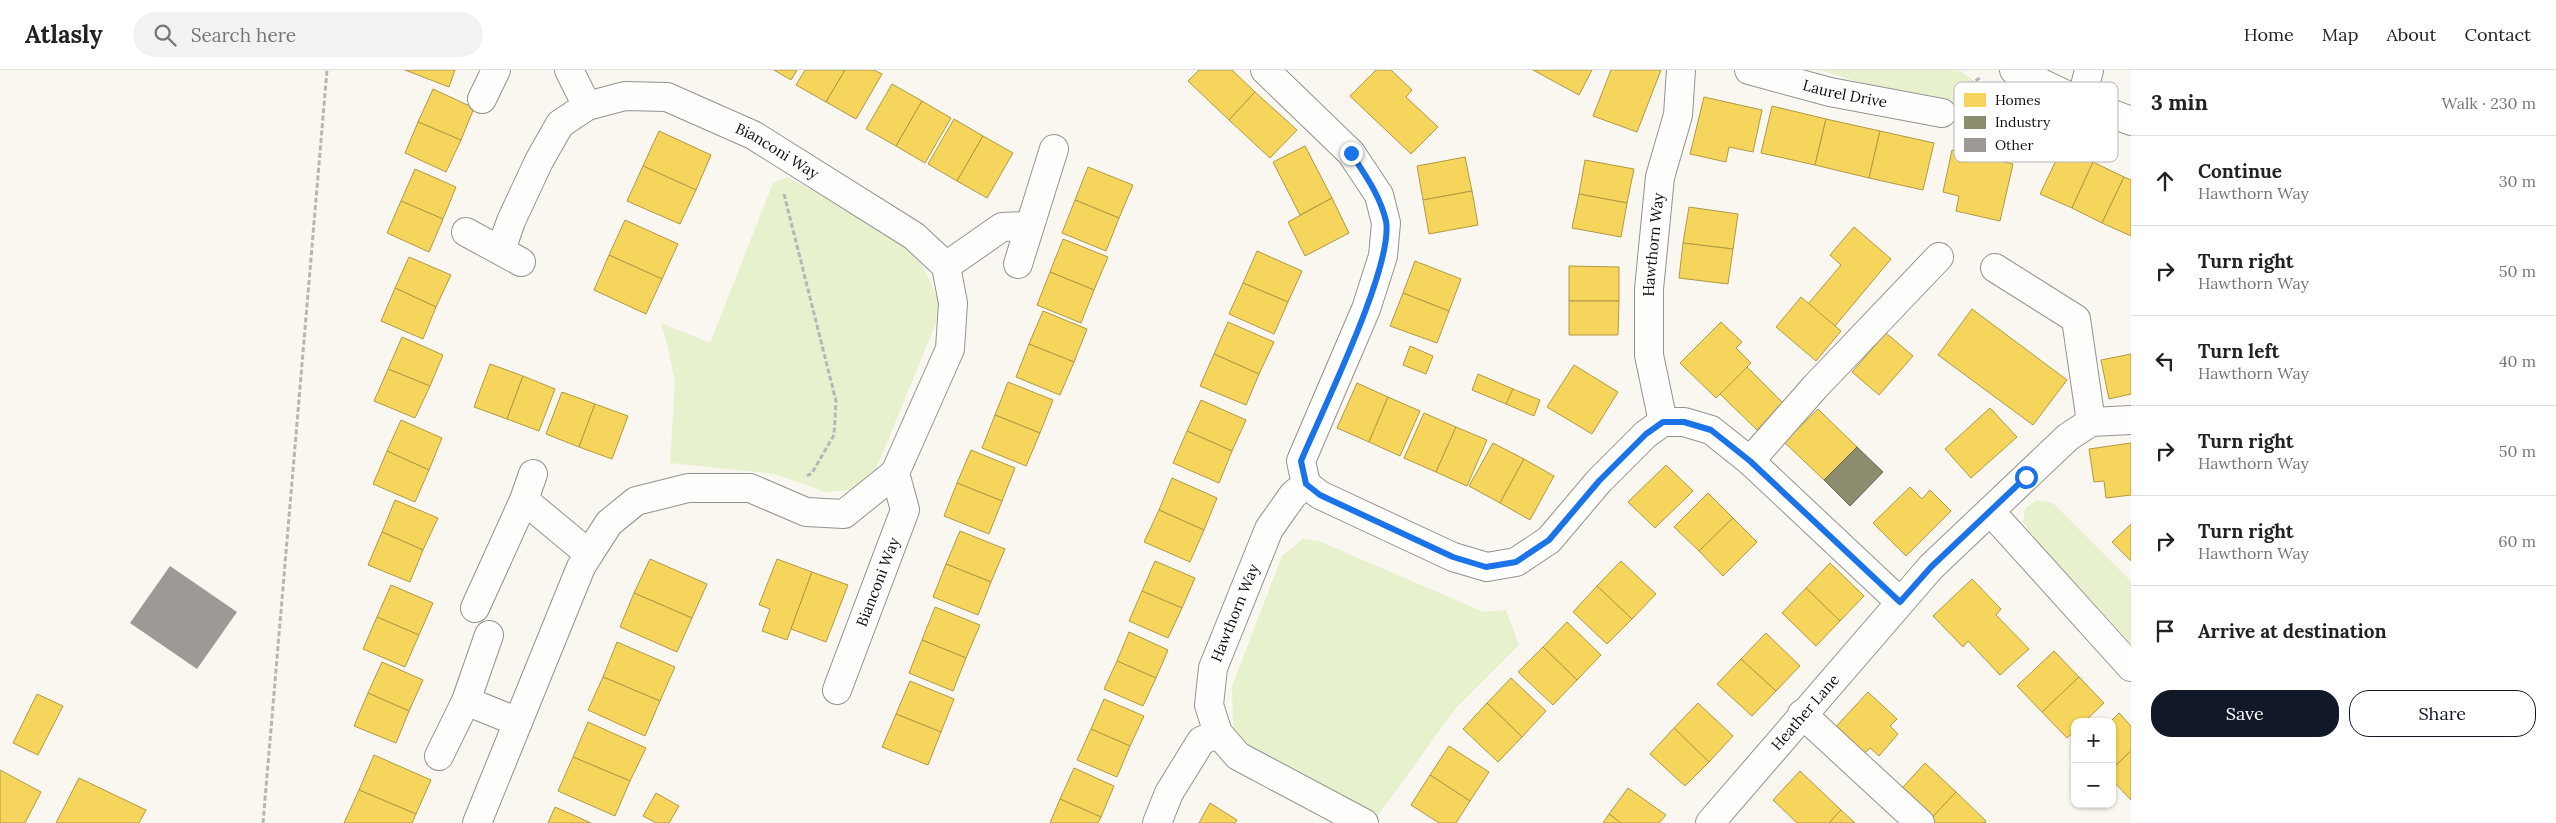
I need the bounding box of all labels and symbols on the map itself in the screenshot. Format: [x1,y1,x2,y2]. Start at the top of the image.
street label: Laurel Drive [1801,75,1889,112]
legend [1954,82,2118,162]
text: Homes [1995,91,2040,109]
text: Industry [1995,113,2051,131]
street label: Bianconi Way [733,118,823,183]
text: Other [1995,136,2034,154]
route end [1340,142,1363,165]
street label: Hawthorn Way [1639,192,1667,297]
route start [2015,466,2038,489]
street label: Bianconi Way [852,534,903,629]
street label: Hawthorn Way [1206,561,1263,665]
street label: Heather Lane [1767,670,1843,754]

